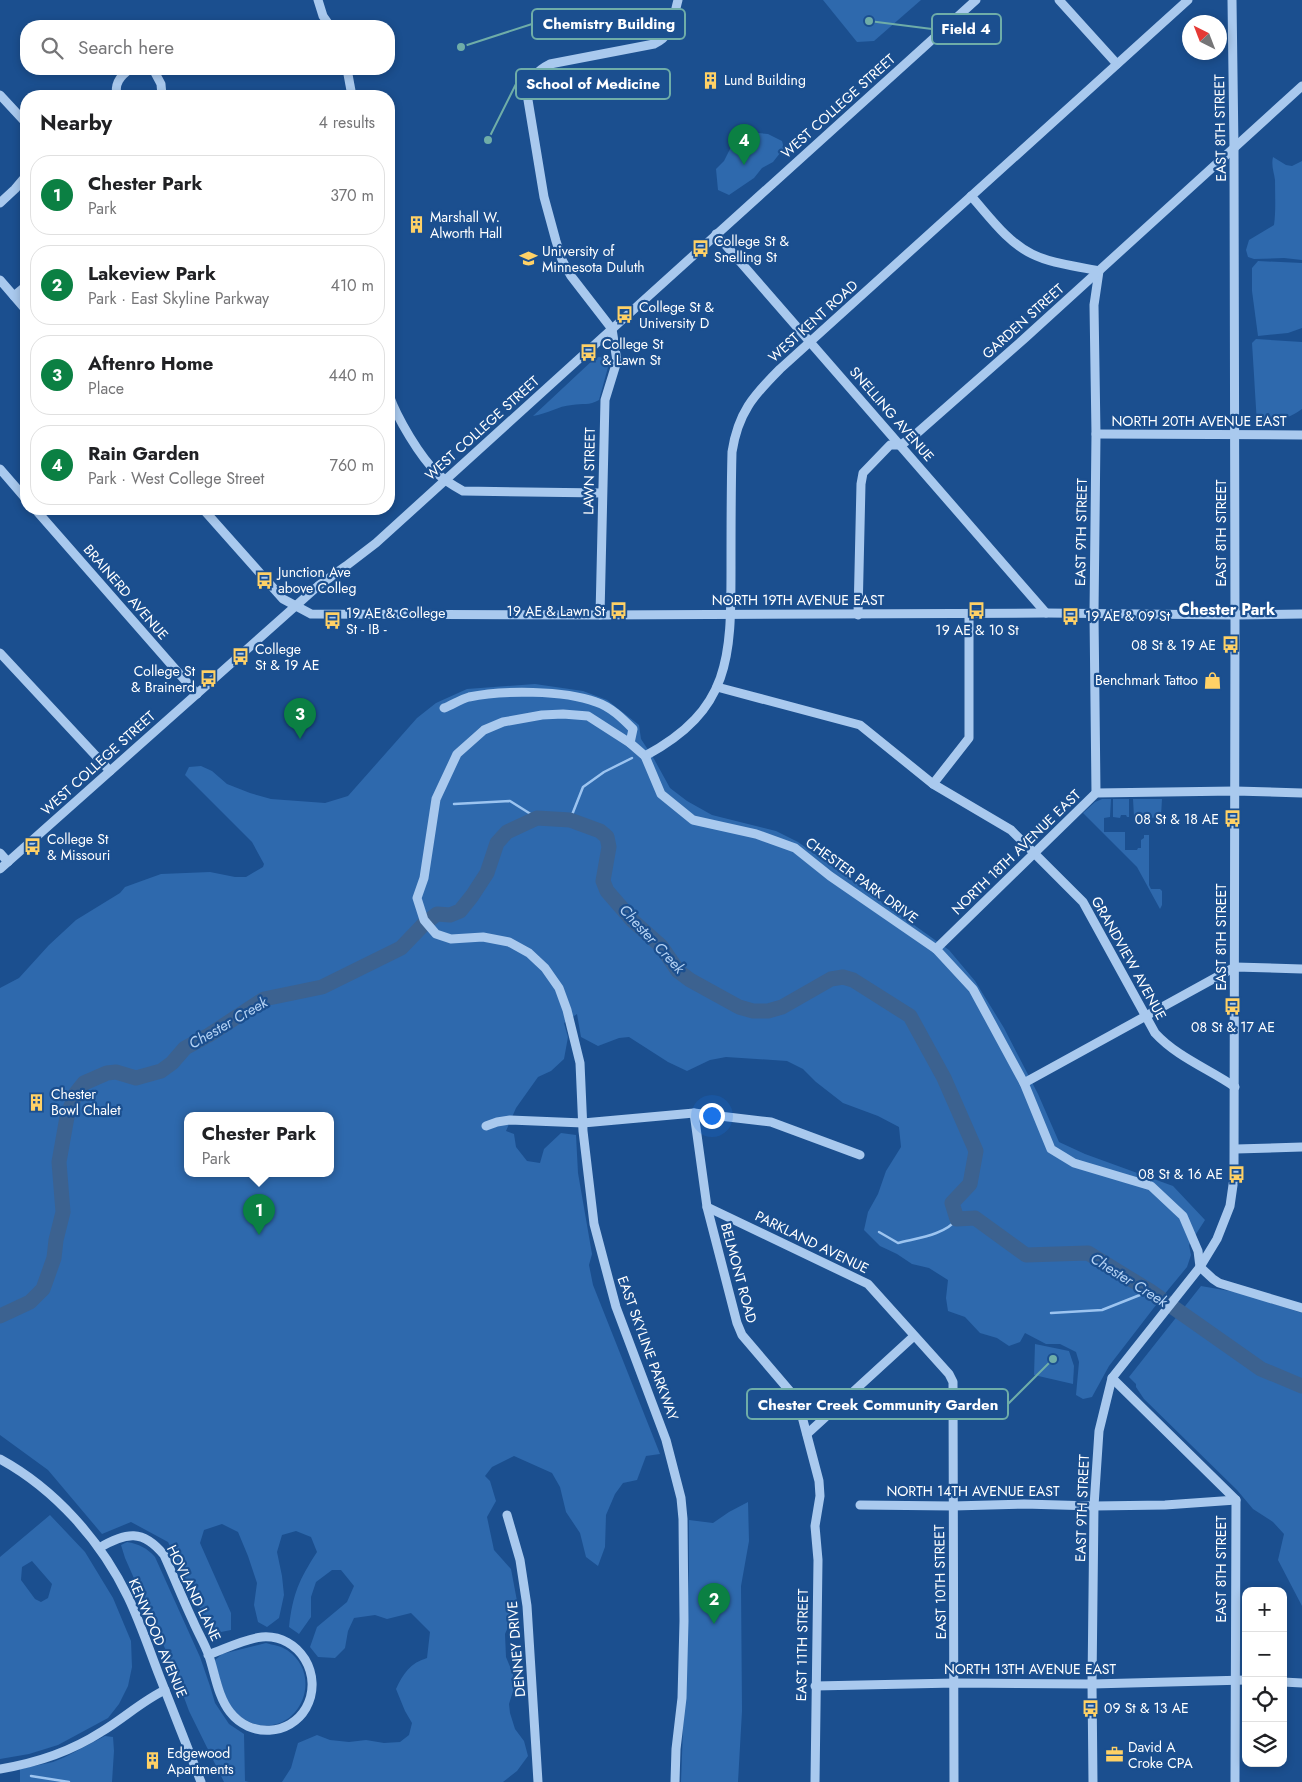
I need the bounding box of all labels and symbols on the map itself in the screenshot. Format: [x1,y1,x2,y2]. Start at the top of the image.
callout: Chemistry Building [532,9,685,39]
text: Chemistry Building [543,13,675,35]
callout: Field 4 [932,14,1001,44]
north arrow [1182,15,1227,60]
text: Field 4 [941,18,991,40]
street label: WEST COLLEGE STREET [776,49,900,163]
callout: School of Medicine [516,69,670,99]
building icon: Lund Building [700,70,720,90]
place label: Lund Building [724,70,806,90]
text: School of Medicine [526,73,661,95]
street label: EAST 8TH STREET [1209,74,1231,182]
pin: 4 [728,124,760,165]
place label: Marshall W. Alworth Hall [430,207,502,243]
building icon: Marshall W. Alworth Hall [406,215,426,235]
place label: College St & Snelling St [714,231,790,267]
bus stop icon: College St & Snelling St [690,239,710,259]
place label: University of Minnesota Duluth [542,241,645,277]
school or university icon: University of Minnesota Duluth [518,249,538,269]
street label: WEST KENT ROAD [764,275,862,367]
street label: GARDEN STREET [978,279,1069,363]
place label: College St & University D [639,297,715,333]
bus stop icon: College St & University D [615,305,635,325]
place label: College St & Lawn St [602,334,664,370]
bus stop icon: College St & Lawn St [578,342,598,362]
street label: SNELLING AVENUE [845,362,939,466]
street label: WEST COLLEGE STREET [420,371,544,485]
street label: NORTH 20TH AVENUE EAST [1112,411,1287,431]
street label: LAWN STREET [578,427,600,515]
street label: EAST 9TH STREET [1070,478,1092,586]
street label: EAST 8TH STREET [1211,479,1231,587]
street label: BRAINERD AVENUE [79,540,173,644]
place label: Junction Ave above Colleg [276,562,356,598]
bus stop icon: Junction Ave above Colleg [254,570,274,590]
street label: NORTH 19TH AVENUE EAST [712,590,885,610]
district label: Chester Park [1179,598,1276,621]
bus stop icon: 19 AE & 10 St [967,600,987,620]
place label: 19 AE & Lawn St [507,601,606,621]
bus stop icon: 19 AE & Lawn St [609,601,629,621]
place label: 19 AE & College St - IB - [346,603,445,639]
bus stop icon: 19 AE & 09 St [1061,606,1081,626]
place label: 19 AE & 09 St [1085,606,1171,626]
bus stop icon: 19 AE & College St - IB - [322,611,342,631]
place label: 19 AE & 10 St [935,620,1019,640]
place label: 08 St & 19 AE [1131,635,1216,655]
bus stop icon: 08 St & 19 AE [1220,635,1240,655]
place label: College St & 19 AE [255,639,319,675]
bus stop icon: College St & 19 AE [231,647,251,667]
place label: College St & Brainerd [131,661,196,697]
bus stop icon: College St & Brainerd [199,669,219,689]
place label: Benchmark Tattoo [1095,670,1198,690]
shop icon: Benchmark Tattoo [1202,670,1222,690]
pin: 3 [284,698,316,739]
street label: WEST COLLEGE STREET [36,706,160,820]
street label: NORTH 18TH AVENUE EAST [947,785,1085,919]
place label: 08 St & 18 AE [1135,809,1219,829]
bus stop icon: 08 St & 18 AE [1223,809,1243,829]
place label: College St & Missouri [47,829,110,865]
street label: CHESTER PARK DRIVE [802,832,922,928]
bus stop icon: College St & Missouri [23,837,43,857]
street label: EAST 8TH STREET [1211,883,1231,991]
street label: GRANDVIEW AVENUE [1087,893,1171,1023]
water label: Chester Creek [614,899,690,979]
water label: Chester Creek [185,991,272,1054]
bus stop icon: 08 St & 17 AE [1223,997,1243,1017]
place label: 08 St & 17 AE [1191,1017,1275,1037]
place label: Chester Bowl Chalet [51,1084,121,1120]
building icon: Chester Bowl Chalet [27,1092,47,1112]
your location [699,1103,725,1129]
place label: 08 St & 16 AE [1138,1164,1223,1184]
bus stop icon: 08 St & 16 AE [1227,1164,1247,1184]
pin: 1 [243,1194,275,1235]
street label: PARKLAND AVENUE [752,1206,872,1278]
street label: BELMONT ROAD [716,1221,762,1325]
water label: Chester Creek [1086,1247,1172,1313]
street label: EAST SKYLINE PARKWAY [613,1273,683,1423]
callout: Chester Creek Community Garden [747,1389,1008,1419]
text: Chester Creek Community Garden [758,1394,998,1416]
street label: EAST 9TH STREET [1070,1453,1094,1562]
street label: NORTH 14TH AVENUE EAST [886,1481,1060,1501]
street label: EAST 8TH STREET [1211,1515,1231,1623]
street label: EAST 10TH STREET [929,1524,951,1640]
street label: HOVLAND LANE [162,1541,226,1645]
street label: KENWOOD AVENUE [124,1575,192,1701]
pin: 2 [698,1583,730,1624]
street label: EAST 11TH STREET [791,1588,813,1701]
street label: DENNEY DRIVE [502,1600,530,1698]
street label: NORTH 13TH AVENUE EAST [944,1659,1117,1679]
bus stop icon: 09 St & 13 AE [1080,1698,1100,1718]
place label: 09 St & 13 AE [1104,1698,1189,1718]
place label: David A Croke CPA [1128,1737,1193,1773]
place label: Edgewood Apartments [167,1743,234,1779]
office icon: David A Croke CPA [1104,1745,1124,1765]
building icon: Edgewood Apartments [143,1751,163,1771]

